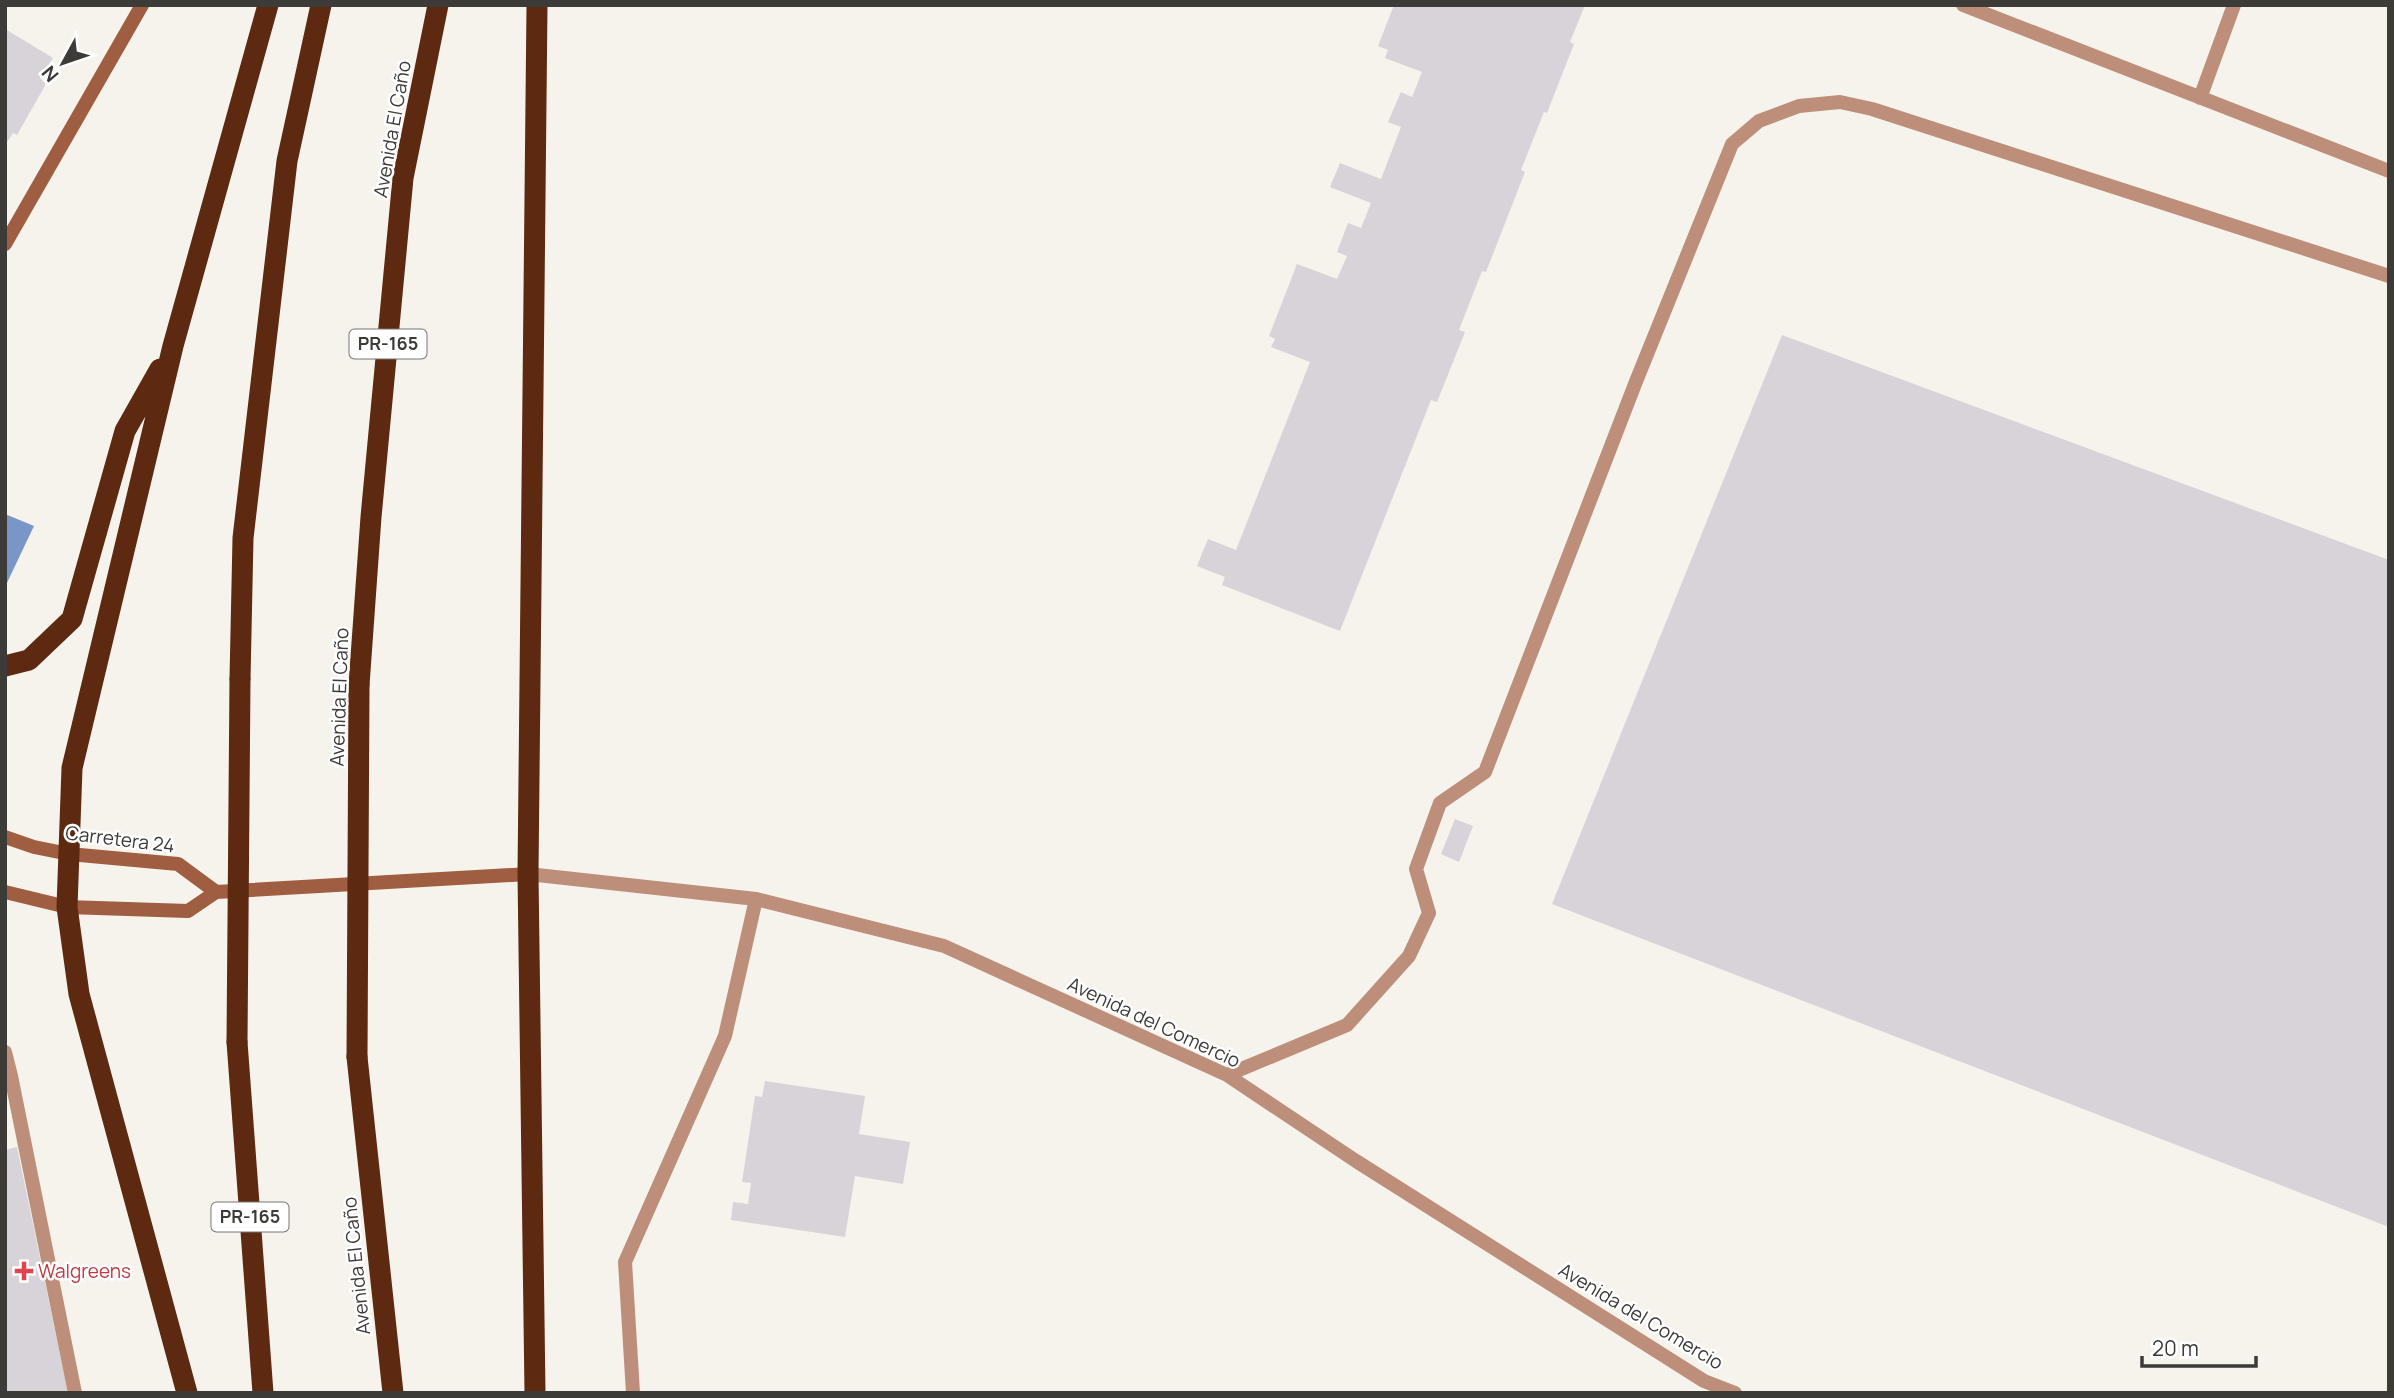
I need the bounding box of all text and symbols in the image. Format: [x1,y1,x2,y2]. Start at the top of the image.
north arrow [28,28,98,98]
street label: Avenida El Caño [367,59,417,199]
text: N [36,60,64,88]
road number: PR-165 [350,330,426,358]
street label: Avenida El Caño [324,627,354,767]
street label: Carretera 24 [64,819,176,859]
street label: Avenida del Comercio [1063,971,1245,1073]
street label: Avenida El Caño [336,1196,376,1336]
road number: PR-165 [212,1202,288,1232]
street label: Avenida del Comercio [1554,1256,1728,1376]
place label: Walgreens [38,1258,131,1284]
marker: Walgreens [16,1263,32,1279]
scale bar [2142,1324,2256,1368]
text: 20 m [2152,1334,2199,1362]

